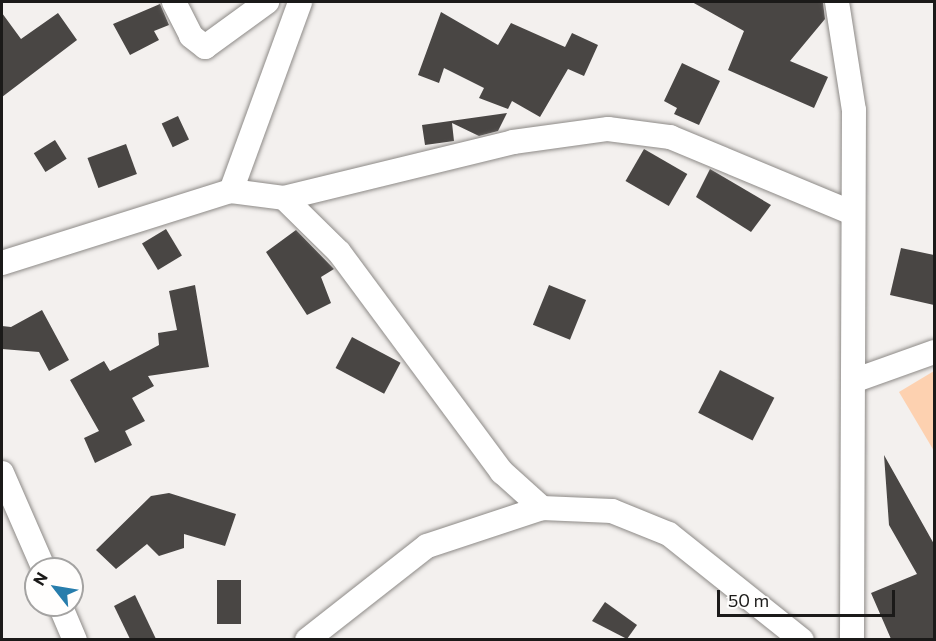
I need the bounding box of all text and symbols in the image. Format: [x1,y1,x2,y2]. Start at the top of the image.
north arrow [24,557,84,617]
text: N [29,568,51,589]
scale bar [720,578,898,616]
text: 50 m [728,589,769,611]

